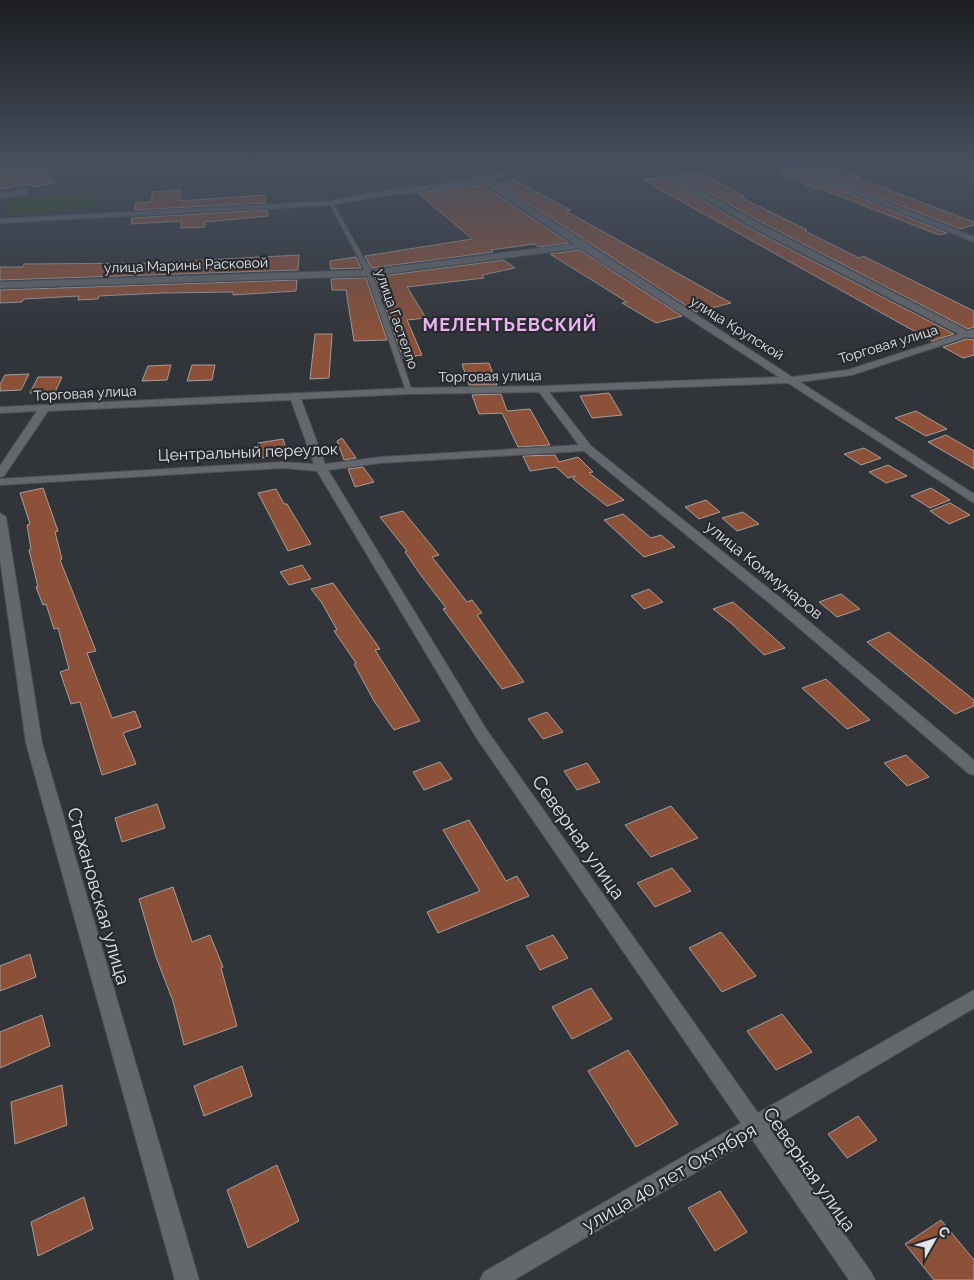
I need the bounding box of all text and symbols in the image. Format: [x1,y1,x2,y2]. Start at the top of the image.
street label: улица Марины Расковой [104,254,268,276]
street label: улица Гастелло [372,267,422,371]
street label: улица Крупской [687,293,787,363]
district label: МЕЛЕНТЬЕВСКИЙ [423,314,597,335]
street label: Торговая улица [836,321,940,367]
street label: Торговая улица [438,367,542,385]
street label: Торговая улица [33,382,137,404]
street label: Центральный переулок [157,439,339,465]
street label: улица Коммунаров [701,517,827,623]
street label: Северная улица [528,771,630,903]
street label: Стахановская улица [63,805,135,987]
street label: Северная улица [759,1103,861,1235]
street label: улица 40 лет Октября [578,1118,760,1236]
north arrow [909,1215,959,1265]
text: С [935,1223,954,1241]

